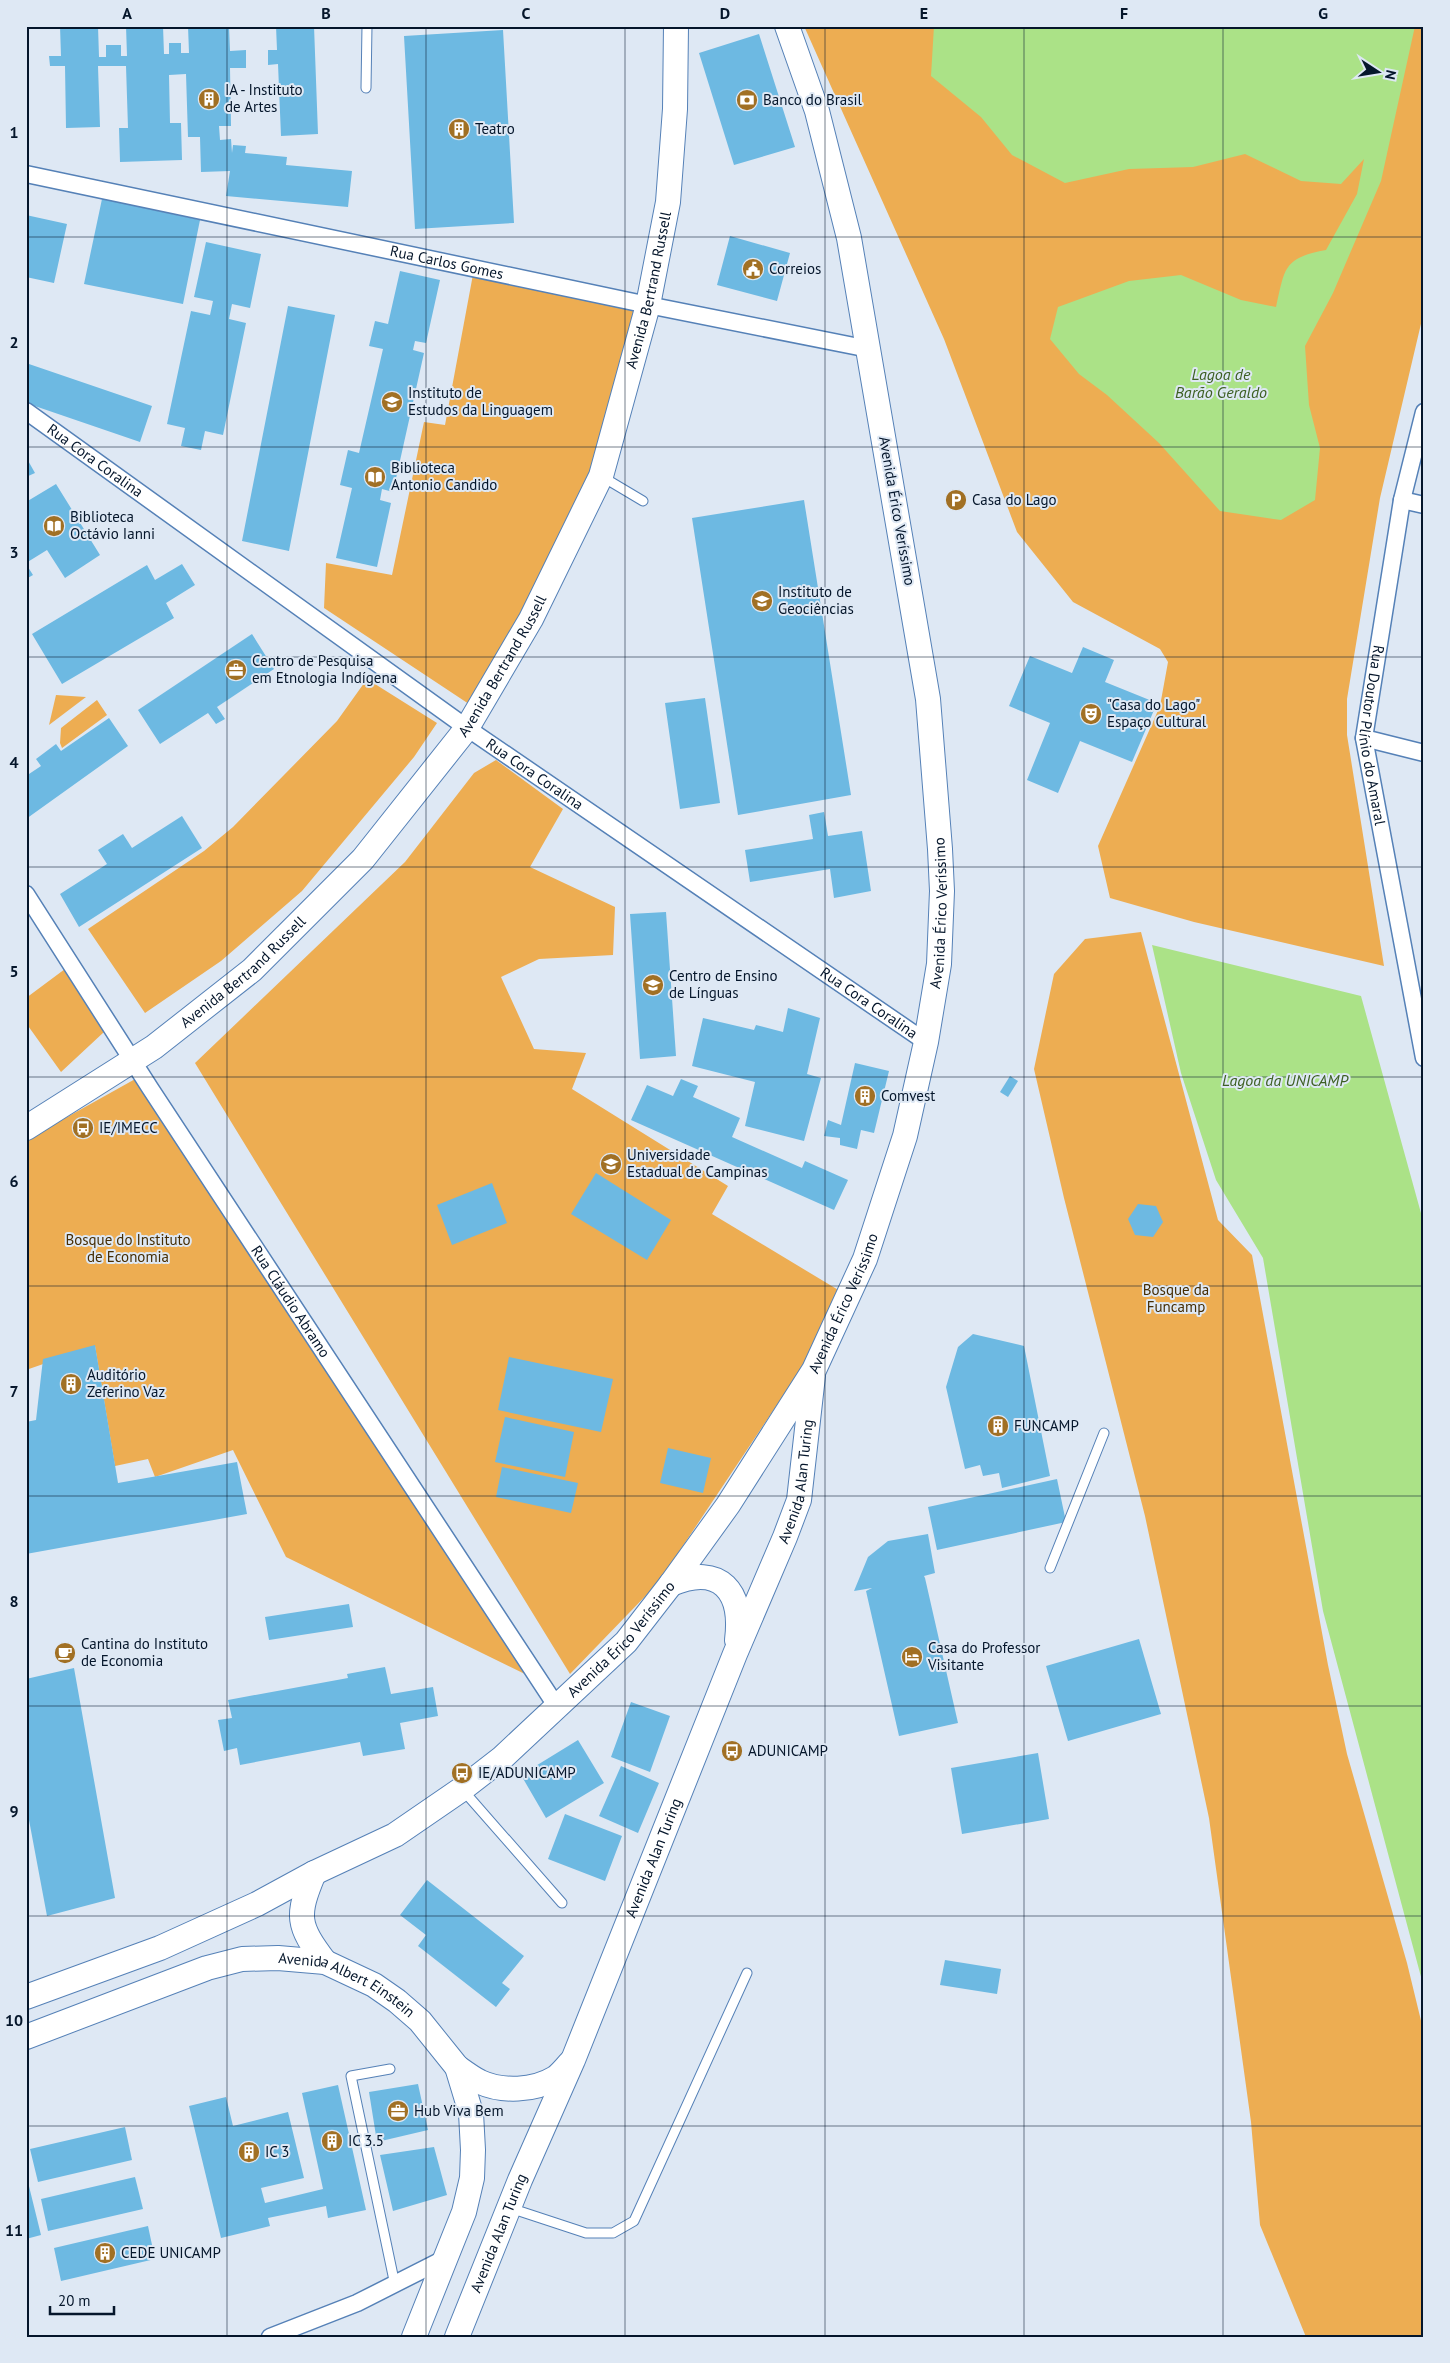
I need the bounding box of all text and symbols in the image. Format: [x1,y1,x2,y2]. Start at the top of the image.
text: A [122,3,132,23]
text: B [321,3,331,23]
text: C [522,3,531,23]
text: D [720,3,730,23]
text: E [920,3,928,23]
text: F [1120,3,1128,23]
text: G [1318,3,1328,23]
north arrow [1352,48,1402,98]
text: N [1381,68,1400,81]
place label: IA - Instituto de Artes [225,80,303,116]
building icon: IA - Instituto de Artes [197,87,221,111]
bank icon: Banco do Brasil [735,88,759,112]
place label: Banco do Brasil [763,90,863,109]
building icon: Teatro [447,117,471,141]
place label: Teatro [475,119,515,138]
text: 1 [9,122,19,142]
street label: Avenida Bertrand Russell [621,209,675,371]
street label: Rua Carlos Gomes [388,241,505,283]
public building icon: Correios [741,257,765,281]
place label: Correios [769,259,821,278]
text: 2 [9,332,19,352]
water label: Lagoa de Barão Geraldo [1175,364,1267,402]
place label: Instituto de Estudos da Linguagem [408,383,553,419]
school or university icon: Instituto de Estudos da Linguagem [380,390,404,414]
street label: Rua Cora Coralina [44,419,147,501]
street label: Avenida Érico Veríssimo [875,435,920,587]
place label: Biblioteca Antonio Candido [391,458,497,494]
library icon: Biblioteca Antonio Candido [363,465,387,489]
parking icon: Casa do Lago [944,488,968,512]
place label: Casa do Lago [972,490,1057,509]
place label: Biblioteca Octávio Ianni [70,507,155,543]
library icon: Biblioteca Octávio Ianni [42,514,66,538]
text: 3 [9,542,19,562]
place label: Instituto de Geociências [778,582,854,618]
school or university icon: Instituto de Geociências [750,589,774,613]
street label: Avenida Bertrand Russell [454,591,551,740]
street label: Rua Doutor Plínio do Amaral [1355,644,1390,827]
place label: Centro de Pesquisa em Etnologia Indígena [252,651,397,687]
office icon: Centro de Pesquisa em Etnologia Indígena [224,658,248,682]
place label: "Casa do Lago" Espaço Cultural [1107,695,1207,731]
theatre icon: "Casa do Lago" Espaço Cultural [1079,702,1103,726]
street label: Rua Cora Coralina [483,734,587,814]
text: 4 [9,752,19,772]
street label: Avenida Érico Veríssimo [925,837,951,990]
street label: Avenida Bertrand Russell [176,911,310,1032]
text: 5 [9,961,19,981]
street label: Rua Cora Coralina [817,963,921,1042]
place label: Centro de Ensino de Línguas [669,966,778,1002]
school or university icon: Centro de Ensino de Línguas [641,973,665,997]
water label: Lagoa da UNICAMP [1222,1070,1349,1090]
building icon: Comvest [853,1084,877,1108]
place label: Comvest [881,1086,935,1105]
bus stop icon: IE/IMECC [71,1116,95,1140]
place label: IE/IMECC [99,1118,158,1137]
place label: Universidade Estadual de Campinas [627,1145,768,1181]
school or university icon: Universidade Estadual de Campinas [599,1152,623,1176]
text: 6 [9,1171,19,1191]
park label: Bosque do Instituto de Economia [65,1230,191,1266]
street label: Avenida Érico Veríssimo [804,1231,882,1376]
street label: Rua Cláudio Abramo [247,1242,335,1361]
park label: Bosque da Funcamp [1143,1280,1209,1316]
place label: Auditório Zeferino Vaz [87,1365,165,1401]
building icon: Auditório Zeferino Vaz [59,1372,83,1396]
text: 7 [9,1381,19,1401]
building icon: FUNCAMP [986,1414,1010,1438]
place label: FUNCAMP [1014,1416,1079,1435]
street label: Avenida Alan Turing [773,1418,817,1546]
street label: Avenida Érico Veríssimo [563,1577,679,1701]
text: 8 [9,1591,19,1611]
place label: Cantina do Instituto de Economia [81,1634,208,1670]
place label: Casa do Professor Visitante [927,1638,1040,1674]
cafe icon: Cantina do Instituto de Economia [53,1641,77,1665]
hotel icon: Casa do Professor Visitante [900,1645,924,1669]
bus stop icon: ADUNICAMP [720,1739,744,1763]
place label: ADUNICAMP [748,1741,828,1760]
bus stop icon: IE/ADUNICAMP [450,1761,474,1785]
place label: IE/ADUNICAMP [478,1763,576,1782]
street label: Avenida Alan Turing [621,1795,686,1920]
text: 9 [9,1801,19,1821]
street label: Avenida Albert Einstein [278,1948,419,2021]
text: 10 [5,2010,23,2030]
office icon: Hub Viva Bem [386,2099,410,2123]
place label: Hub Viva Bem [414,2101,504,2120]
building icon: IC 3.5 [320,2129,344,2153]
place label: IC 3.5 [348,2131,384,2150]
building icon: IC 3 [237,2140,261,2164]
place label: IC 3 [265,2142,290,2161]
street label: Avenida Alan Turing [466,2170,531,2295]
text: 11 [5,2220,23,2240]
building icon: CEDE UNICAMP [93,2241,117,2265]
place label: CEDE UNICAMP [121,2243,221,2262]
scale bar [50,2283,114,2315]
text: 20 m [58,2291,91,2310]

